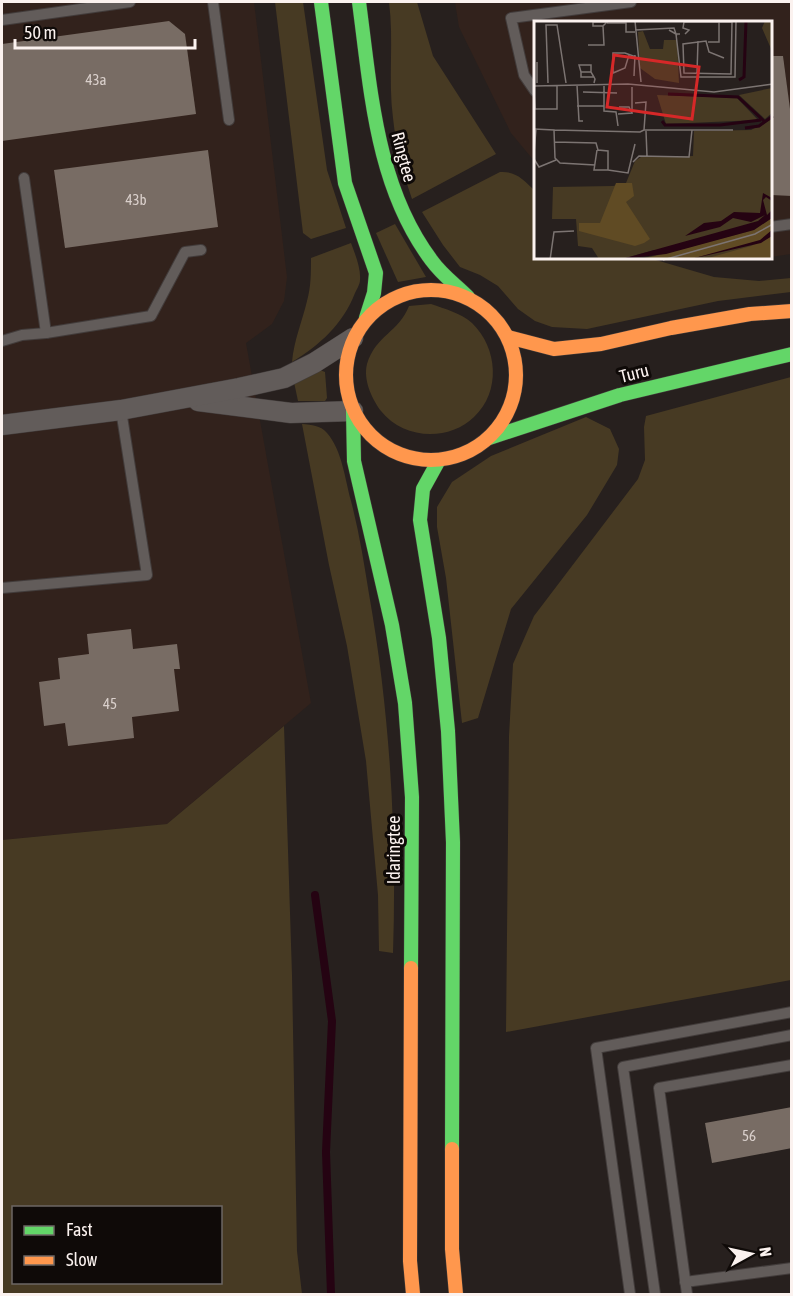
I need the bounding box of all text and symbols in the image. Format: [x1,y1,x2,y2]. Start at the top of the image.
scale bar [15,12,195,50]
inset map [534,21,772,260]
text: 50 m [24,22,56,43]
house number: 43a [85,71,107,88]
street label: Ringtee [387,130,421,184]
house number: 43b [125,191,147,208]
street label: Turu [617,359,651,387]
house number: 45 [103,695,117,712]
street label: Idaringtee [383,816,404,884]
house number: 56 [742,1127,756,1144]
legend [12,1206,222,1284]
text: Fast [66,1219,93,1240]
north arrow [721,1224,781,1284]
text: N [756,1246,775,1258]
text: Slow [66,1249,97,1270]

